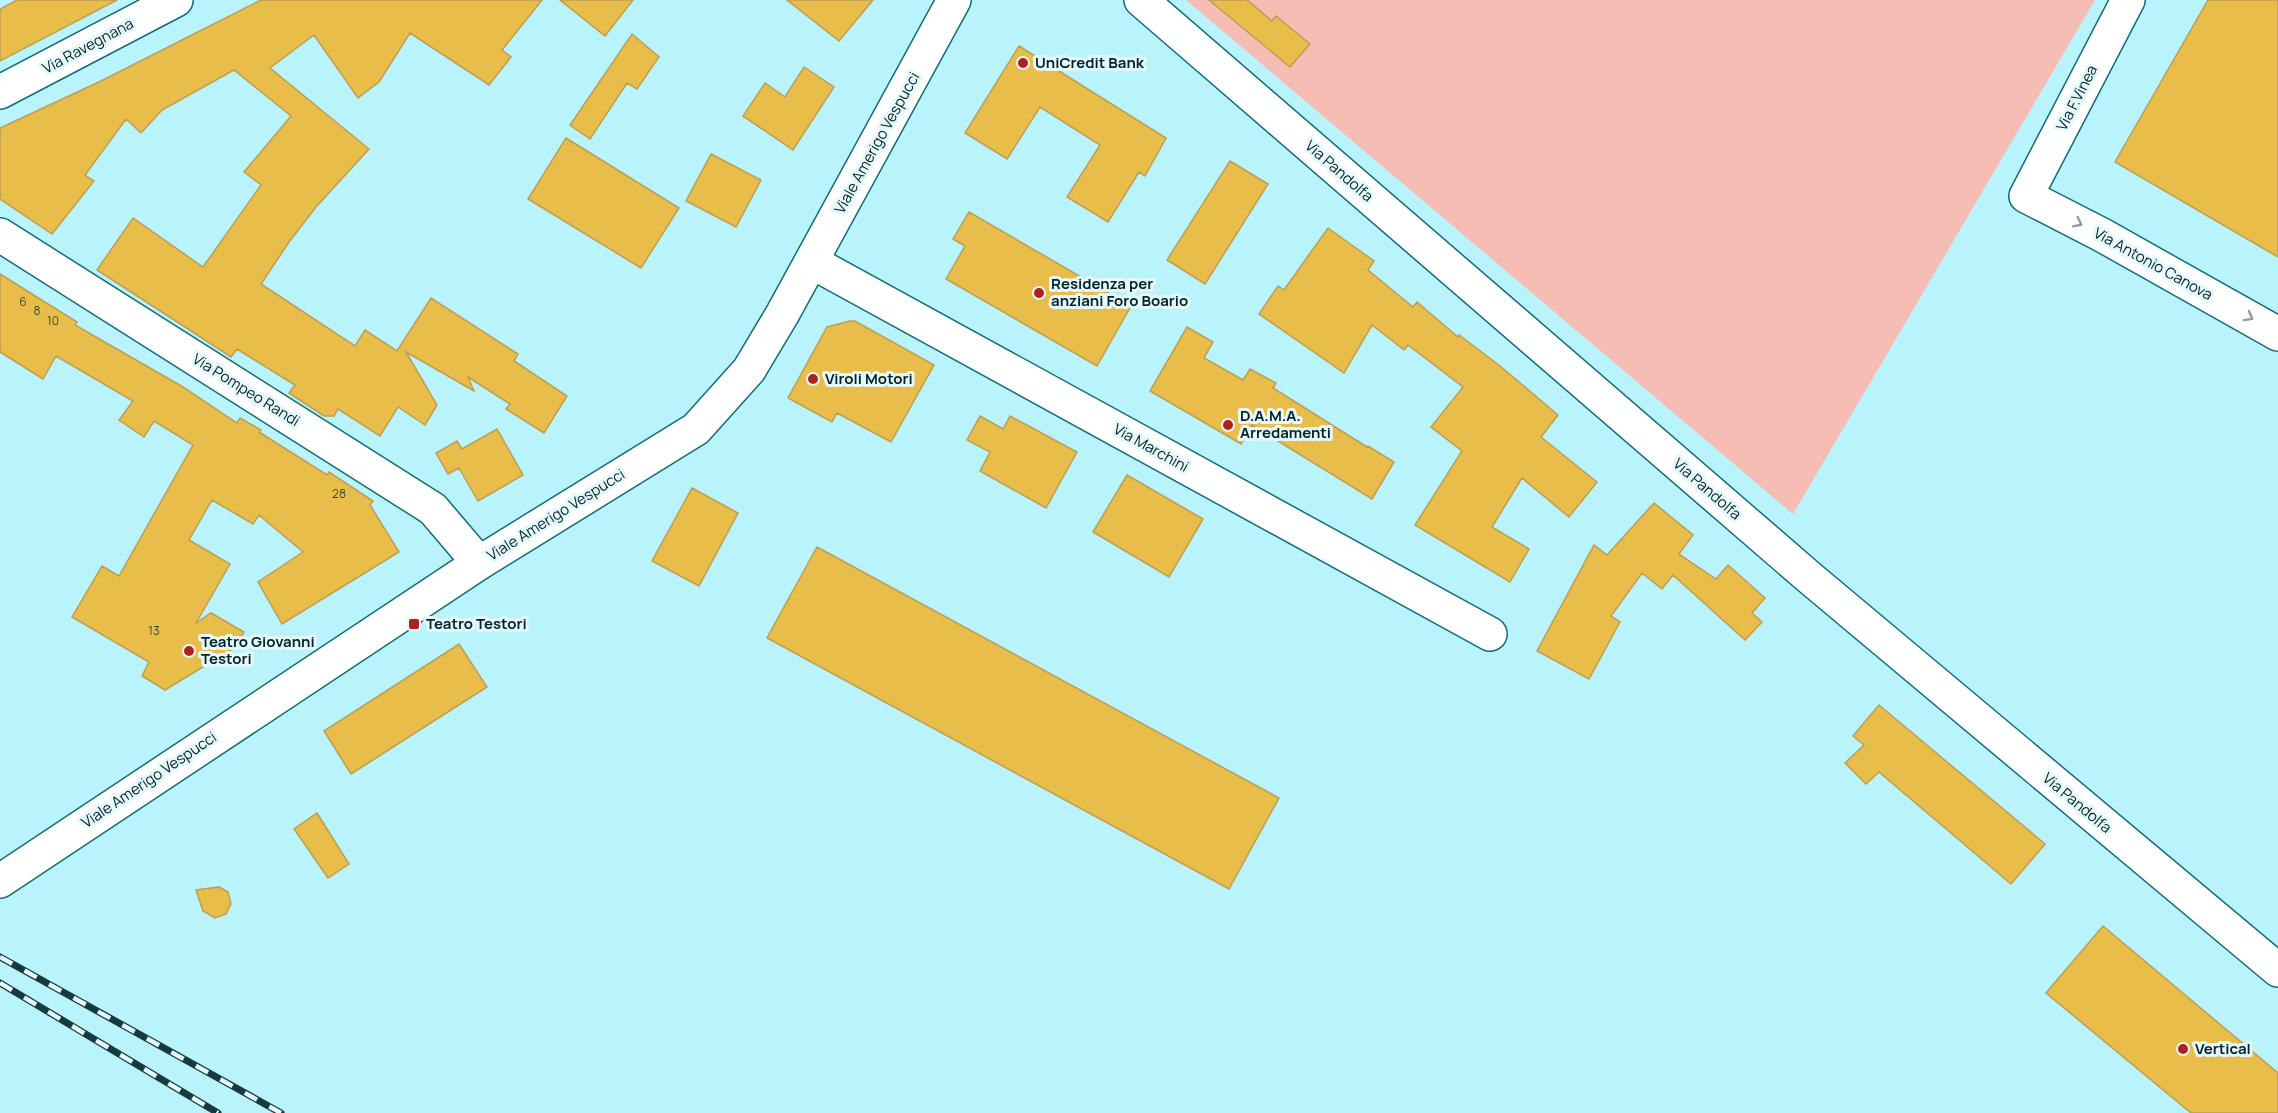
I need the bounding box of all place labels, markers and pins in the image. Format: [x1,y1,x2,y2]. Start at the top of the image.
place label: UniCredit Bank [1035,52,1145,73]
marker: UniCredit Bank [1016,56,1030,70]
place label: Residenza per anziani Foro Boario [1051,273,1188,311]
marker: Residenza per anziani Foro Boario [1032,286,1046,300]
place label: Viroli Motori [825,368,913,389]
marker: Viroli Motori [806,372,820,386]
place label: D.A.M.A. Arredamenti [1240,405,1331,443]
marker: D.A.M.A. Arredamenti [1221,418,1235,432]
place label: Teatro Testori [426,613,527,634]
marker: Teatro Testori [407,617,421,631]
place label: Teatro Giovanni Testori [201,631,315,669]
marker: Teatro Giovanni Testori [182,644,196,658]
place label: Vertical [2195,1038,2251,1059]
marker: Vertical [2176,1042,2190,1056]

